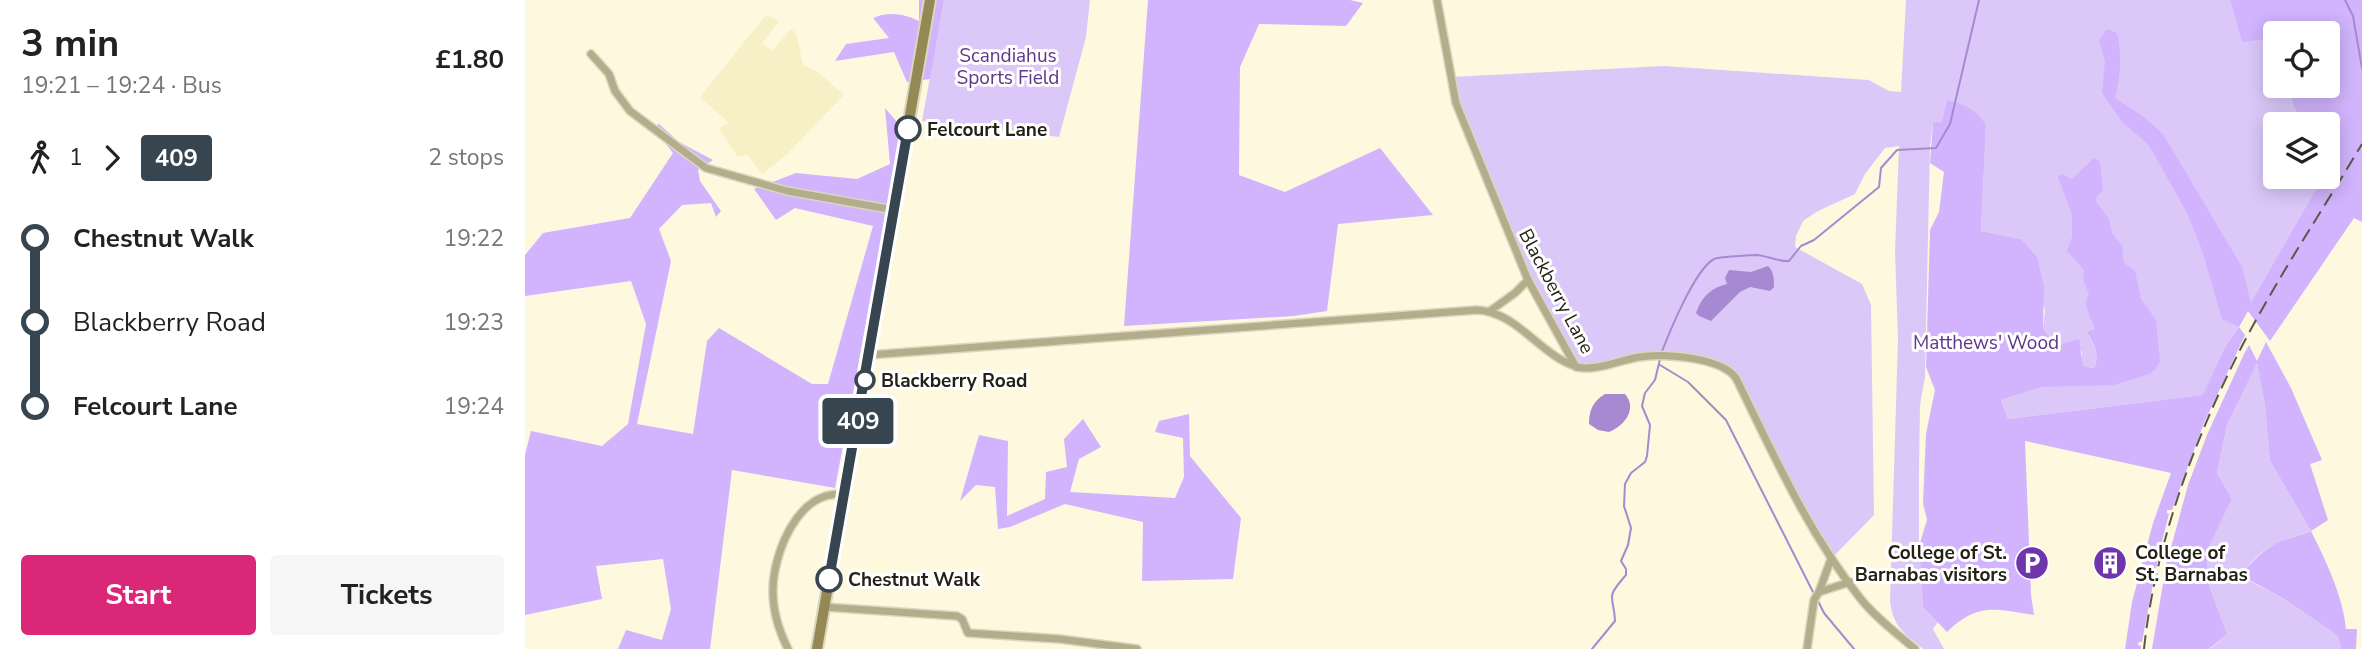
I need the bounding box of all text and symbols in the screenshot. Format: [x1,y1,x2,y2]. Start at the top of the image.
text: 3 min [21,18,119,69]
map controls [2263,21,2340,189]
button: locate [2263,21,2340,98]
text: £1.80 [435,42,504,77]
park label: Scandiahus Sports Field [957,43,1059,91]
text: 19:21 – 19:24 · Bus [21,70,222,101]
button: layers [2263,112,2340,189]
marker: Felcourt Lane [895,116,921,142]
place label: Felcourt Lane [927,117,1047,143]
icon: walk [21,139,59,177]
icon: forward [93,139,131,177]
text: 1 [69,142,83,173]
text: 409 [155,142,198,174]
text: 2 stops [428,142,504,173]
text: Chestnut Walk [73,221,254,256]
text: 19:22 [444,223,504,254]
street label: Blackberry Lane [1512,224,1600,359]
text: Blackberry Road [73,305,266,340]
text: 19:23 [444,307,504,338]
park label: Matthews' Wood [1913,330,2059,356]
place label: Blackberry Road [881,368,1028,394]
marker: Blackberry Road [855,370,875,390]
text: Felcourt Lane [73,389,238,424]
text: 19:24 [444,391,504,422]
line badge: 409 [818,398,898,444]
text: 409 [836,405,880,437]
place label: College of St. Barnabas visitors [1855,540,2007,588]
place label: College of St. Barnabas [2135,540,2248,588]
parking icon: College of St. Barnabas visitors [2013,544,2051,582]
building icon: College of St. Barnabas [2091,544,2129,582]
button: Start [21,555,256,635]
button: Tickets [270,555,504,635]
marker: Chestnut Walk [816,566,842,592]
place label: Chestnut Walk [848,567,981,593]

